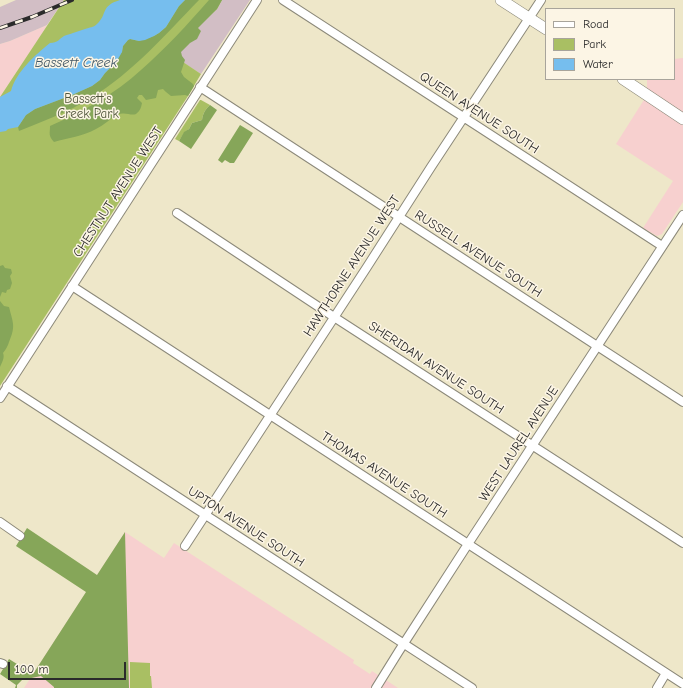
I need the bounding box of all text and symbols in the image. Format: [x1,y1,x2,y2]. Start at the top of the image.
legend [545,8,675,80]
text: Road [583,17,609,31]
text: Park [583,37,606,51]
water label: Bassett Creek [35,55,117,71]
text: Water [583,57,613,71]
street label: QUEEN AVENUE SOUTH [416,69,542,157]
park label: Bassett's Creek Park [57,91,119,122]
street label: CHESTNUT AVENUE WEST [70,124,166,260]
street label: HAWTHORNE AVENUE WEST [300,192,404,340]
street label: RUSSELL AVENUE SOUTH [411,207,545,301]
street label: SHERIDAN AVENUE SOUTH [365,318,507,418]
street label: WEST LAUREL AVENUE [476,384,562,504]
street label: THOMAS AVENUE SOUTH [318,429,450,521]
street label: UPTON AVENUE SOUTH [185,483,307,571]
scale bar [10,654,128,680]
text: 100 m [15,662,48,676]

